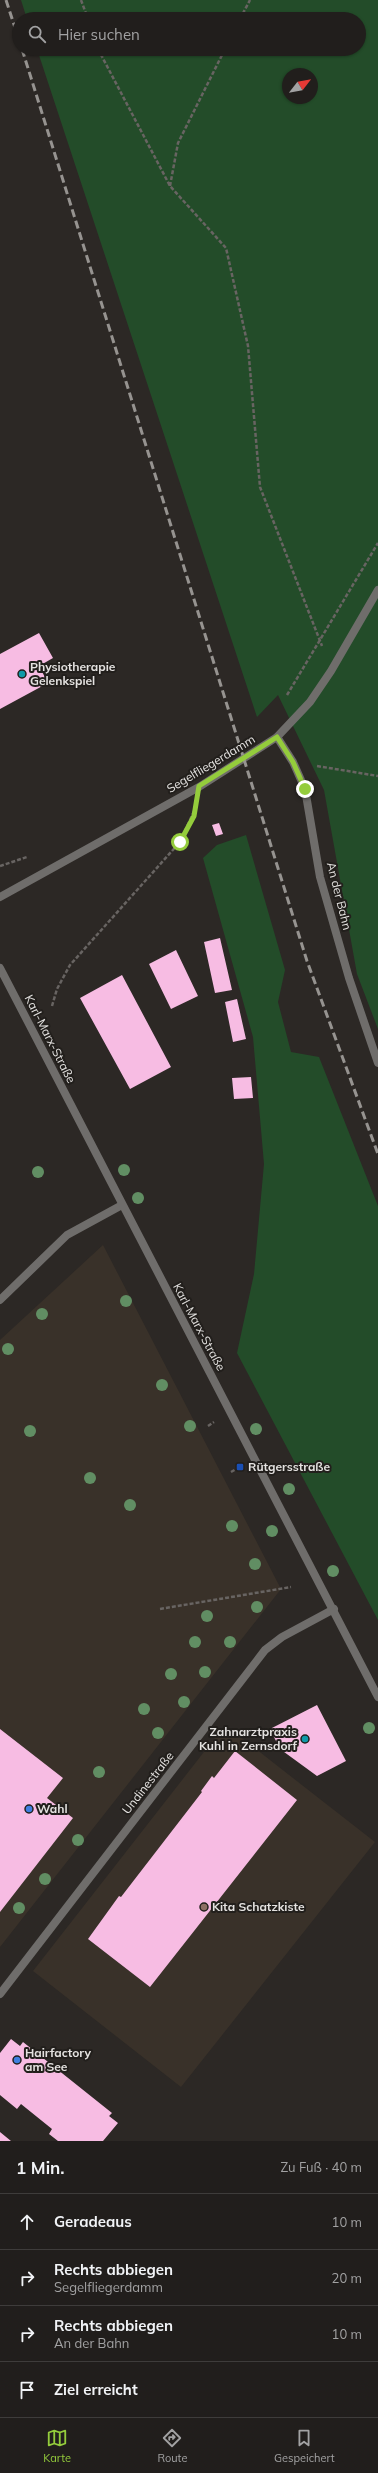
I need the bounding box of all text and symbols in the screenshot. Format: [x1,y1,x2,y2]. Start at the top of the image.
search box [12,12,366,56]
icon: search [26,23,48,45]
text: Hier suchen [58,25,140,44]
north arrow [282,68,318,104]
place label: Physiotherapie Gelenkspiel [30,659,116,688]
marker: Physiotherapie Gelenkspiel [17,669,27,679]
street label: Segelfliegerdamm [164,731,258,796]
route end [296,780,314,798]
route start [171,833,189,851]
street label: An der Bahn [324,860,355,931]
street label: Karl-Marx-Straße [22,992,79,1086]
street label: Karl-Marx-Straße [170,1280,229,1373]
place label: Rütgersstraße [248,1459,330,1474]
marker: Rütgersstraße [235,1462,245,1472]
place label: Zahnarztpraxis Kuhl in Zernsdorf [199,1724,298,1753]
marker: Zahnarztpraxis Kuhl in Zernsdorf [300,1734,310,1744]
street label: Undinestraße [119,1748,177,1817]
place label: Wahl [37,1801,68,1816]
marker: Wahl [24,1804,34,1814]
place label: Kita Schatzkiste [212,1899,305,1914]
marker: Kita Schatzkiste [199,1902,209,1912]
place label: Hairfactory am See [25,2045,91,2074]
marker: Hairfactory am See [12,2055,22,2065]
text: 1 Min. [16,2157,65,2178]
text: Zu Fuß · 40 m [280,2159,362,2175]
icon: ahead [16,2211,38,2233]
text: Geradeaus [54,2212,132,2231]
text: 10 m [332,2214,362,2230]
text: Rechts abbiegen [54,2260,173,2279]
icon: right [16,2267,38,2289]
text: 20 m [332,2270,362,2286]
text: Segelfliegerdamm [54,2279,163,2295]
text: Rechts abbiegen [54,2316,173,2335]
icon: right [16,2323,38,2345]
text: 10 m [332,2326,362,2342]
text: An der Bahn [54,2335,129,2351]
icon: arrive [16,2379,38,2401]
text: Ziel erreicht [54,2380,138,2399]
tab: Karte [43,2427,71,2465]
tab: Route [158,2427,187,2465]
tab: Gespeichert [274,2427,335,2465]

